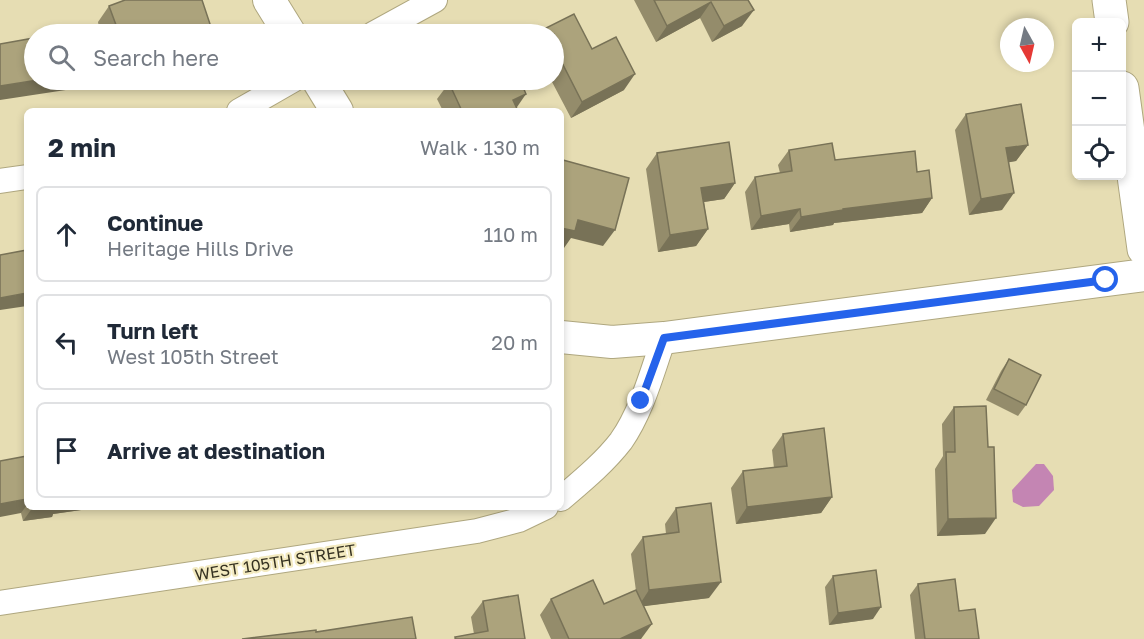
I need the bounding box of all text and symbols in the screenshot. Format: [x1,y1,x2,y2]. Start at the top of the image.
north arrow [1000,18,1054,72]
map controls [1072,18,1126,180]
button: + [1072,18,1126,72]
search box [24,24,564,90]
icon: search [45,41,78,74]
text: Search here [93,44,219,71]
button: − [1072,72,1126,126]
button: locate [1072,126,1126,180]
text: 2 min [48,132,116,163]
text: Walk · 130 m [420,135,540,159]
text: Continue [107,209,203,236]
icon: ahead [50,218,83,251]
text: 110 m [484,222,538,246]
text: Heritage Hills Drive [107,236,294,260]
route start [1092,266,1118,292]
text: Turn left [107,317,198,344]
icon: left [50,326,83,359]
text: 20 m [491,330,538,354]
text: West 105th Street [107,344,279,368]
route end [627,387,653,413]
icon: arrive [50,434,83,467]
text: Arrive at destination [107,437,325,464]
street label: WEST 105TH STREET [193,539,357,585]

